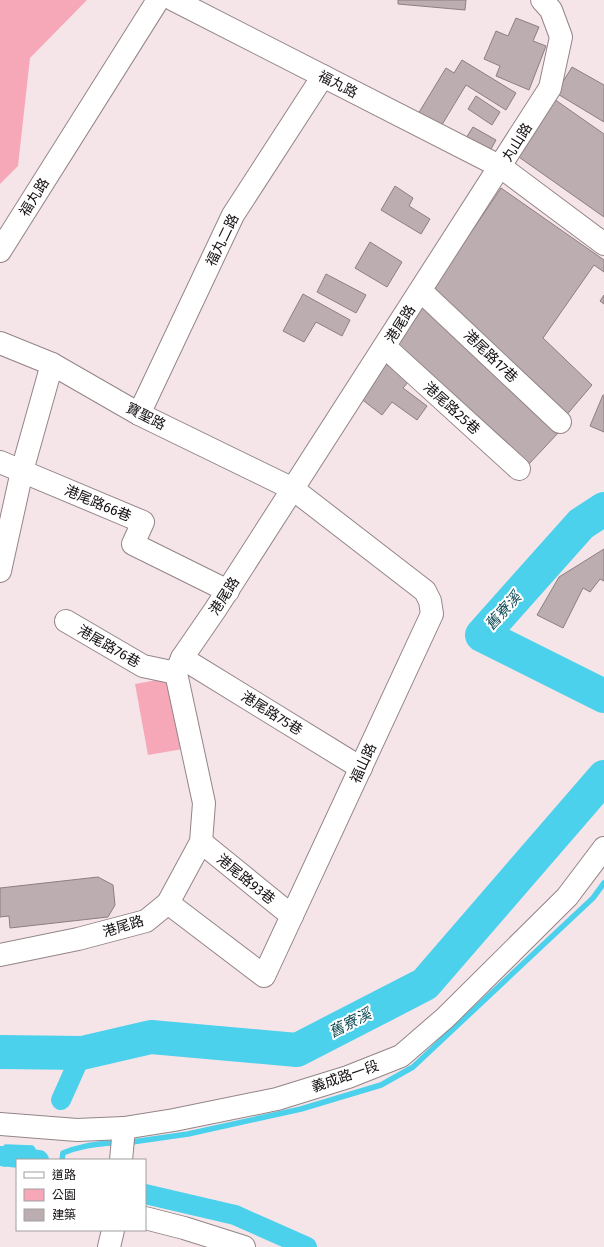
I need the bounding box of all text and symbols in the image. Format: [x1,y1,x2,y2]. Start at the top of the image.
street label: 福丸路 [315,67,360,102]
street label: 丸山路 [499,120,536,165]
street label: 福丸路 [16,175,53,220]
street label: 福丸二路 [203,211,242,269]
street label: 港尾路 [382,302,419,347]
street label: 港尾路17巷 [460,327,521,386]
street label: 港尾路25巷 [420,379,483,438]
street label: 寶聖路 [123,399,168,434]
street label: 港尾路66巷 [62,482,134,525]
street label: 港尾路 [206,574,243,619]
water label: 舊寮溪 [481,587,526,634]
street label: 港尾路76巷 [74,622,143,671]
street label: 港尾路75巷 [238,688,306,739]
street label: 福山路 [347,741,380,786]
street label: 港尾路93巷 [213,851,278,908]
street label: 港尾路 [101,912,146,941]
water label: 舊寮溪 [326,1004,376,1041]
street label: 義成路一段 [309,1057,381,1096]
legend [16,1159,146,1231]
text: 道路 [52,1168,76,1182]
text: 公園 [52,1188,76,1202]
text: 建築 [52,1208,76,1222]

